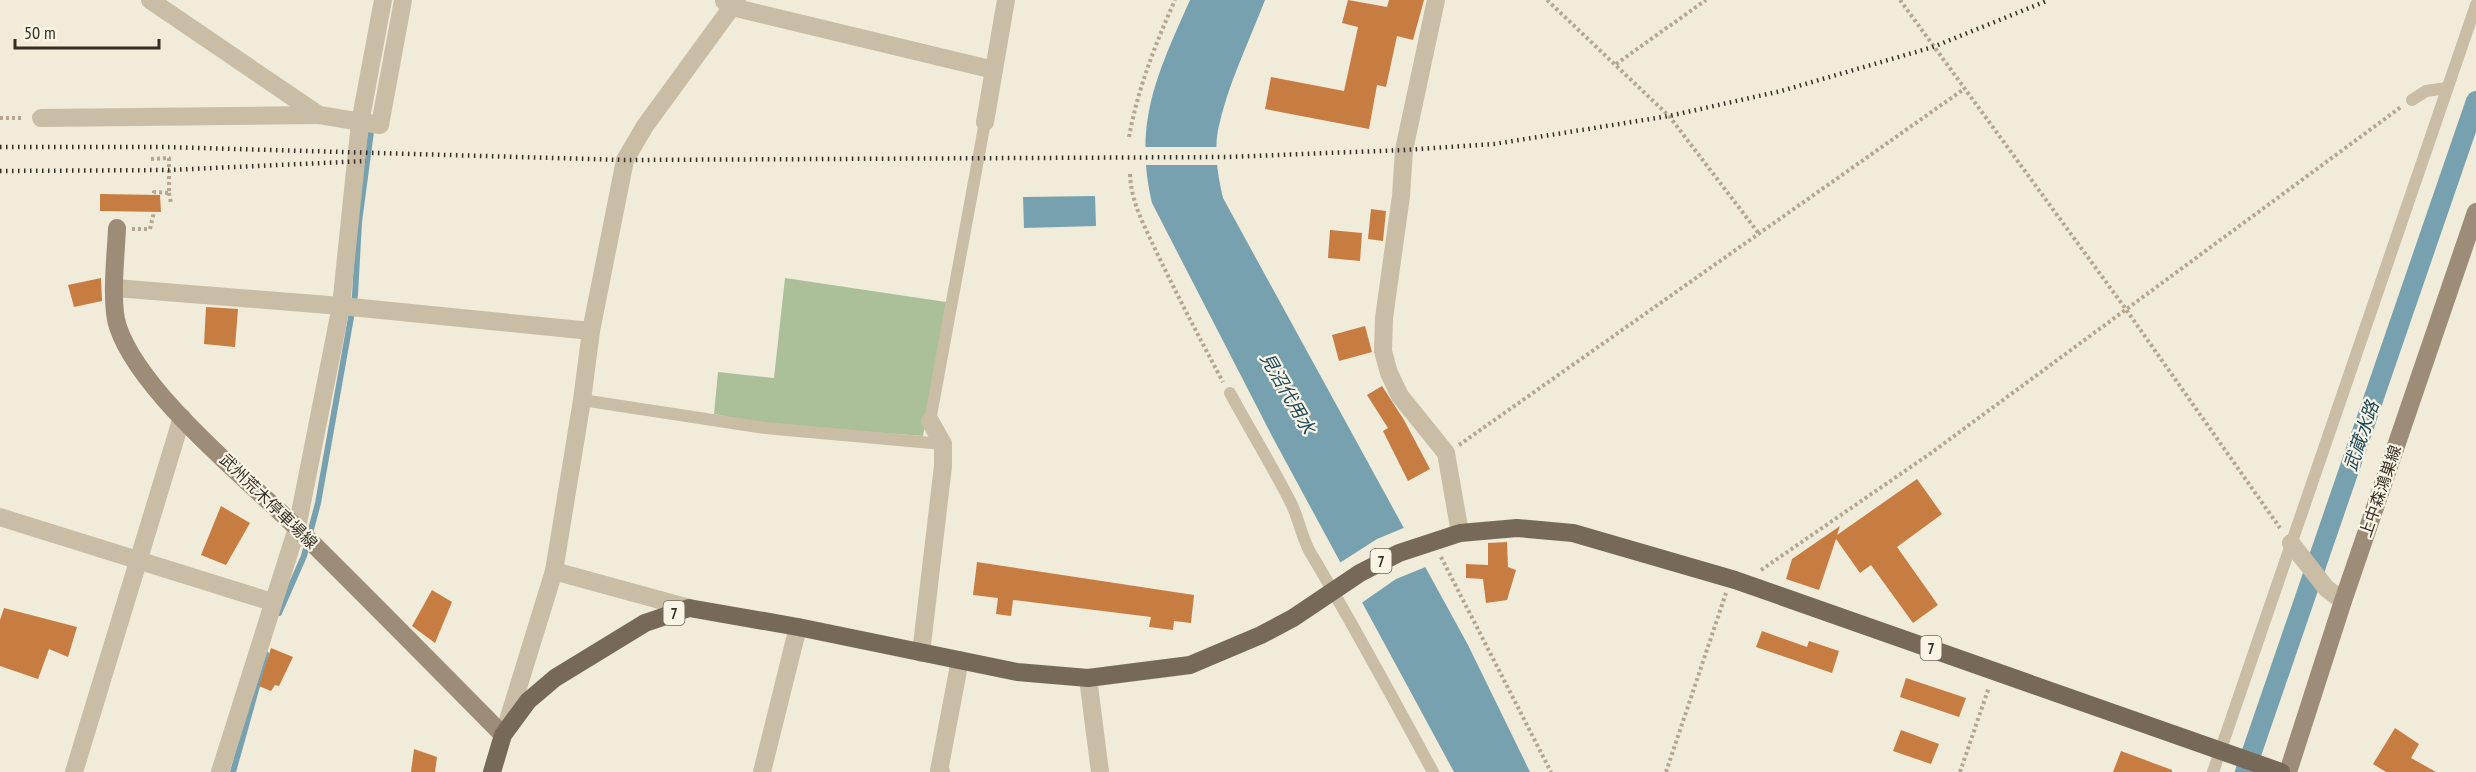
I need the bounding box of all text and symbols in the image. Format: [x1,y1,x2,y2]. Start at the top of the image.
scale bar [15,12,159,50]
text: 50 m [24,21,56,44]
water label: 見沼代用水 [1256,348,1321,439]
water label: 武蔵水路 [2338,396,2384,474]
street label: 上中森鴻巣線 [2355,442,2405,540]
street label: 武州荒木停車場線 [216,449,322,553]
road number: 7 [1370,549,1392,573]
road number: 7 [664,601,684,625]
road number: 7 [1920,636,1942,660]

